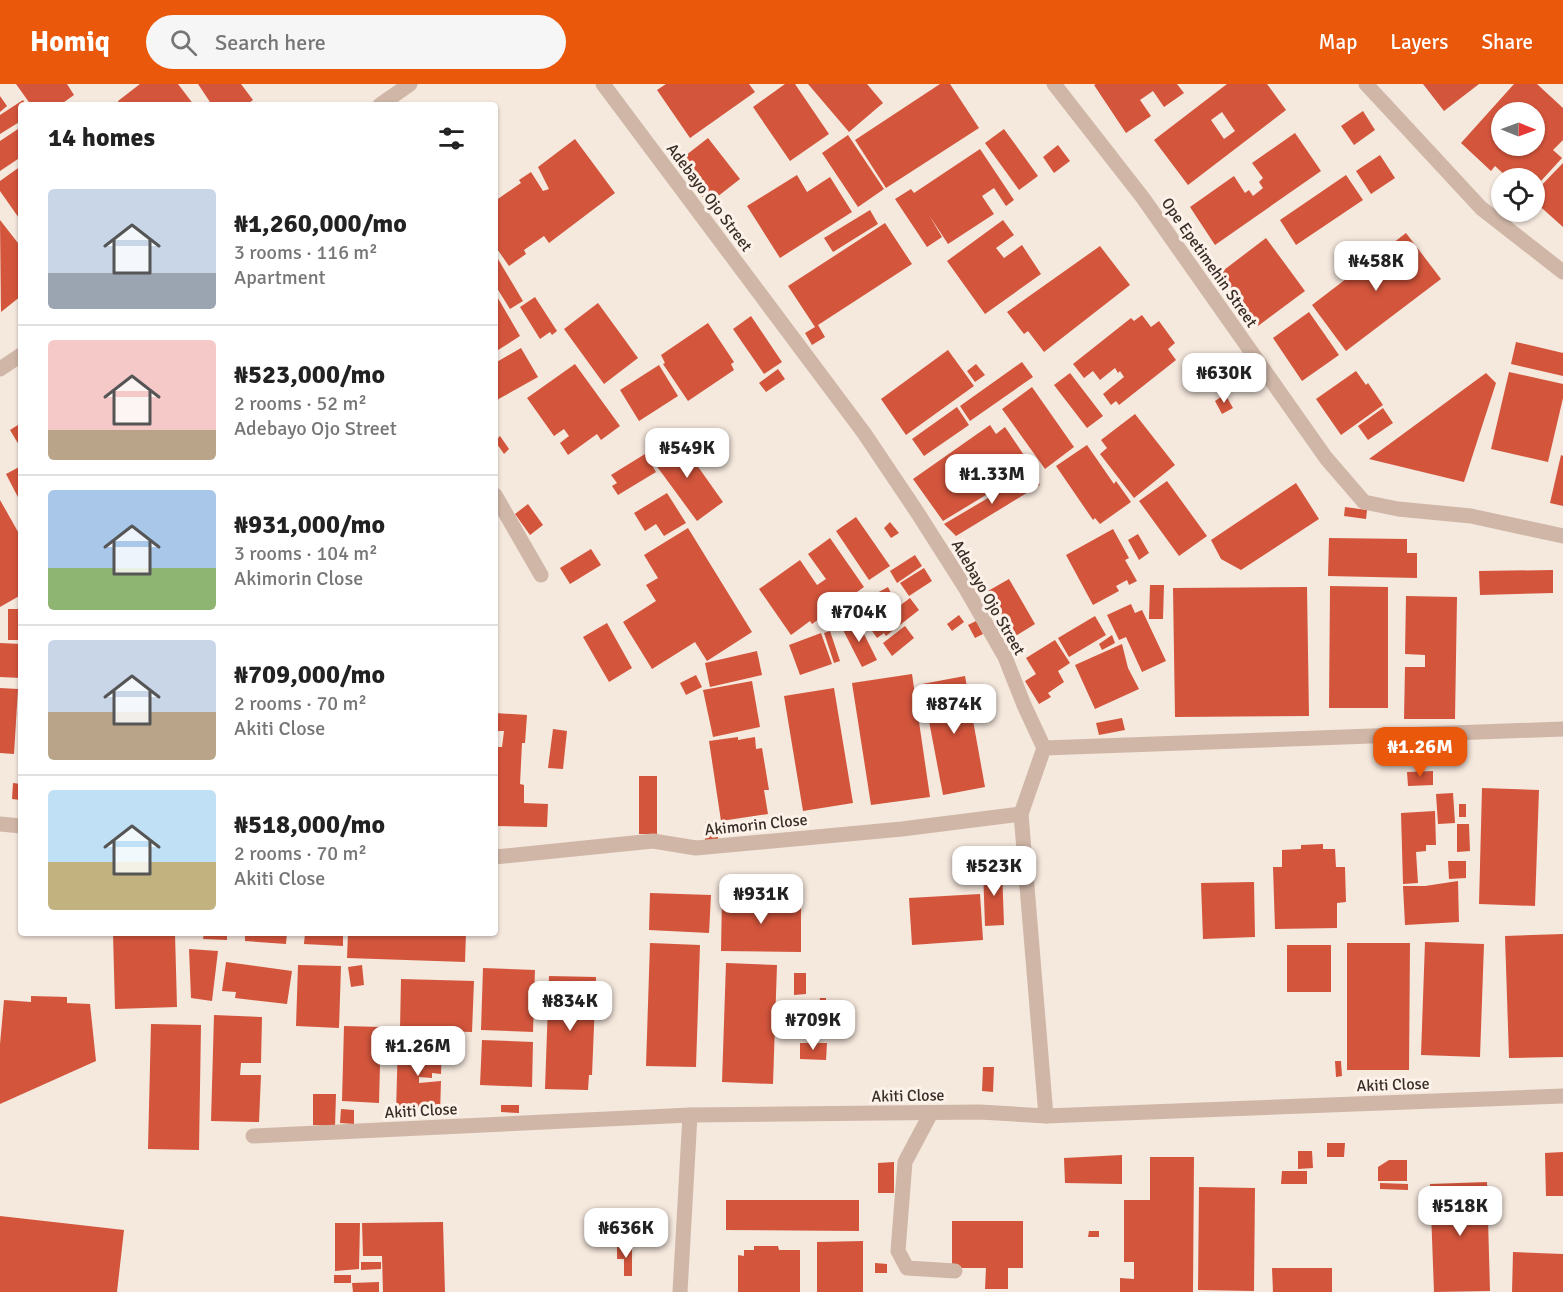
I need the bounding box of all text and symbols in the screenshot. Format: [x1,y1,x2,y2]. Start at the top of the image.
search box [146,15,566,69]
text: Homiq [30,25,110,59]
icon: search [167,26,200,59]
text: Search here [215,29,326,56]
text: Map [1319,29,1357,55]
text: Layers [1390,29,1448,55]
text: Share [1481,29,1533,55]
north arrow [1491,102,1545,156]
map controls [1491,102,1545,222]
text: 14 homes [48,122,155,154]
icon: filters [435,122,468,155]
street label: Adebayo Ojo Street [662,140,757,256]
button: locate [1491,168,1545,222]
street label: Ope Epetimehin Street [1157,194,1262,332]
text: ₦1,260,000/mo [234,208,407,240]
icon: home [96,213,168,285]
text: 3 rooms · 116 m² [234,240,378,265]
pin: ₦458K [1334,241,1418,292]
text: ₦458K [1348,248,1404,273]
text: Apartment [234,265,326,290]
pin: ₦630K [1182,353,1266,404]
text: ₦523,000/mo [234,359,385,391]
text: ₦630K [1196,360,1252,385]
icon: home [96,364,168,436]
text: 2 rooms · 52 m² [234,391,367,416]
text: Adebayo Ojo Street [234,416,397,441]
pin: ₦549K [645,428,729,479]
text: ₦549K [659,435,715,460]
pin: ₦1.33M [943,454,1041,505]
text: ₦1.33M [959,461,1025,486]
text: ₦931,000/mo [234,509,385,541]
icon: home [96,514,168,586]
street label: Adebayo Ojo Street [947,536,1030,659]
text: 3 rooms · 104 m² [234,541,378,566]
text: Akimorin Close [234,566,363,591]
pin: ₦704K [817,592,901,643]
text: ₦704K [831,599,887,624]
text: ₦709,000/mo [234,659,385,691]
icon: home [96,664,168,736]
pin: ₦874K [912,684,996,735]
text: 2 rooms · 70 m² [234,691,367,716]
text: ₦874K [926,691,982,716]
text: Akiti Close [234,716,325,741]
pin: ₦1.26M [1371,727,1469,778]
text: ₦1.26M [1387,734,1453,759]
text: ₦518,000/mo [234,809,385,841]
street label: Akimorin Close [704,810,809,840]
icon: home [96,814,168,886]
text: 2 rooms · 70 m² [234,841,367,866]
pin: ₦523K [952,846,1036,897]
text: ₦523K [966,853,1022,878]
text: Akiti Close [234,866,325,891]
pin: ₦931K [719,874,803,925]
text: ₦931K [733,881,789,906]
pin: ₦834K [528,981,612,1032]
text: ₦834K [542,988,598,1013]
pin: ₦709K [771,1000,855,1051]
text: ₦709K [785,1007,841,1032]
pin: ₦1.26M [369,1026,467,1077]
text: ₦1.26M [385,1033,451,1058]
street label: Akiti Close [1356,1074,1430,1096]
street label: Akiti Close [871,1085,945,1107]
street label: Akiti Close [384,1099,458,1123]
pin: ₦518K [1418,1186,1502,1237]
text: ₦518K [1432,1193,1488,1218]
pin: ₦636K [584,1208,668,1259]
text: ₦636K [598,1215,654,1240]

